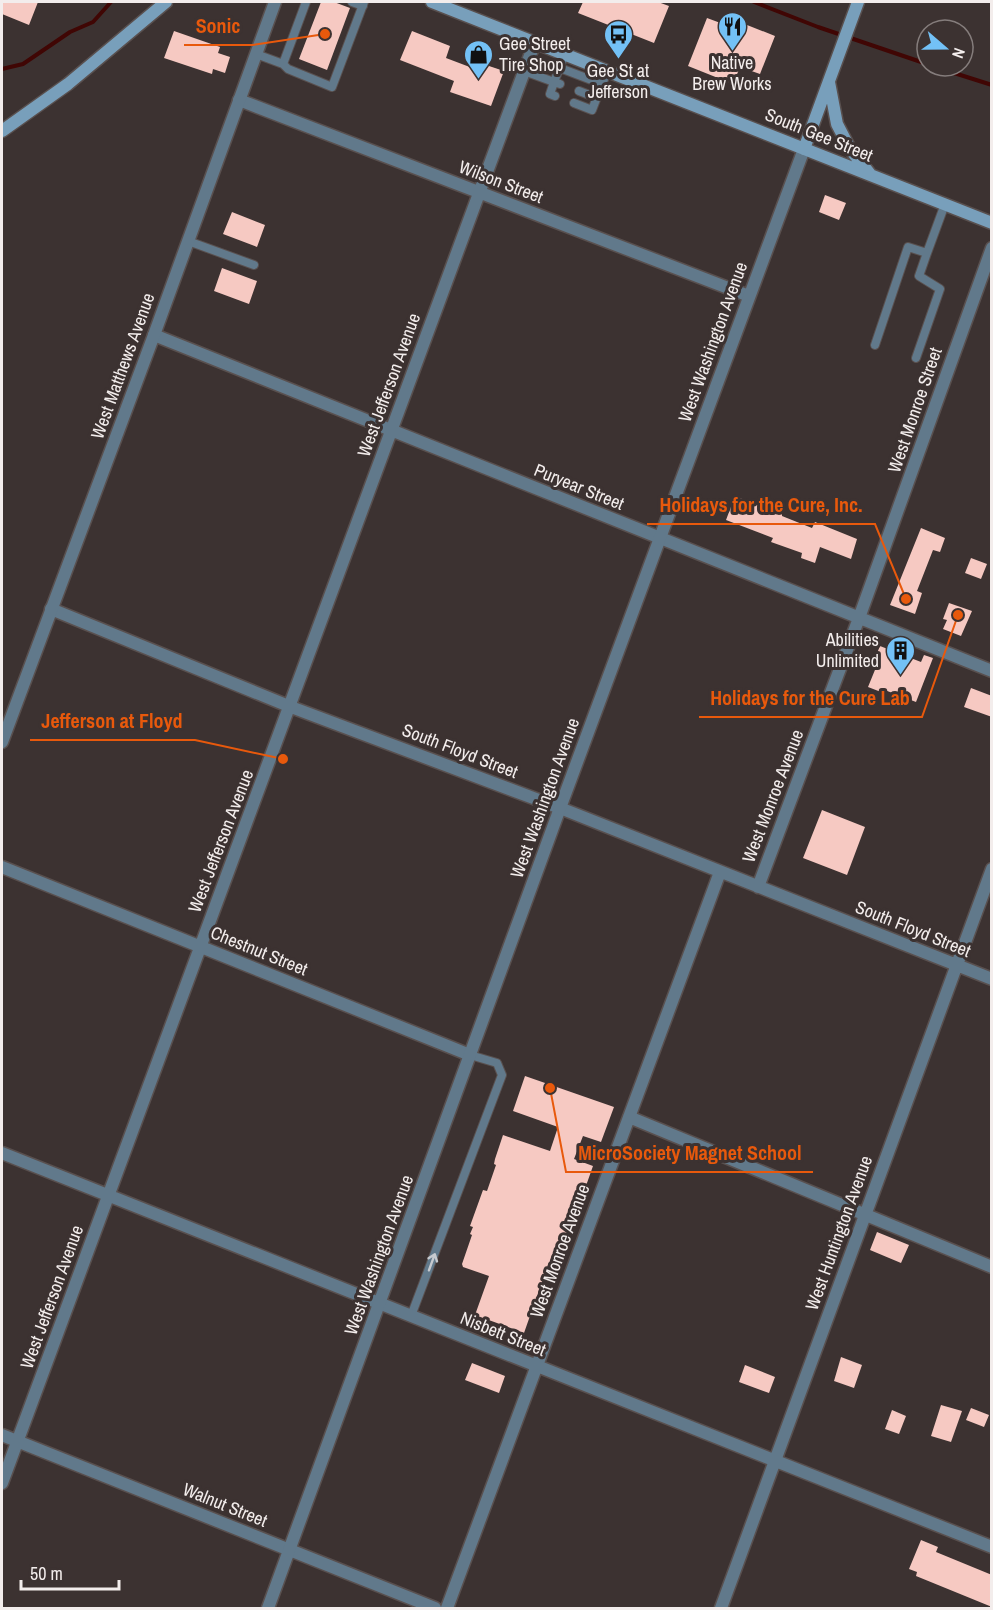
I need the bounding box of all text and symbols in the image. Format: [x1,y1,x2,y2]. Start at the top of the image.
callout: Sonic [184,7,253,45]
restaurant icon: Native Brew Works [716,10,748,52]
text: Sonic [196,12,240,39]
bus stop icon: Gee St at Jefferson [602,18,634,60]
north arrow [915,18,975,78]
place label: Gee Street Tire Shop [499,31,570,77]
shop icon: Gee Street Tire Shop [462,38,494,80]
text: N [947,45,971,61]
place label: Native Brew Works [692,50,772,96]
place label: Gee St at Jefferson [587,58,649,104]
street label: South Gee Street [762,102,877,167]
street label: Wilson Street [455,154,547,209]
street label: West Washington Avenue [672,258,753,425]
street label: West Matthews Avenue [84,289,161,442]
street label: West Jefferson Avenue [351,310,426,460]
street label: West Monroe Street [881,344,948,476]
street label: Puryear Street [530,457,628,516]
callout: Holidays for the Cure, Inc. [647,486,875,524]
text: Holidays for the Cure, Inc. [659,491,863,518]
place label: Abilities Unlimited [816,627,879,673]
building icon: Abilities Unlimited [884,634,916,676]
callout: Holidays for the Cure Lab [699,679,922,717]
text: Holidays for the Cure Lab [710,684,910,711]
callout: Jefferson at Floyd [30,702,195,740]
text: Jefferson at Floyd [41,707,183,734]
street label: West Washington Avenue [504,714,585,881]
street label: South Floyd Street [399,717,522,784]
street label: West Monroe Avenue [736,726,809,866]
street label: West Jefferson Avenue [182,766,259,916]
street label: South Floyd Street [852,894,975,963]
street label: Chestnut Street [207,920,311,981]
callout: MicroSociety Magnet School [566,1134,813,1172]
text: MicroSociety Magnet School [578,1139,802,1166]
street label: West Huntington Avenue [799,1152,878,1314]
street label: West Washington Avenue [338,1171,419,1338]
street label: West Monroe Avenue [524,1180,595,1321]
street label: West Jefferson Avenue [14,1222,89,1372]
one-way arrow [427,1253,438,1271]
street label: Nisbett Street [457,1305,550,1362]
street label: Walnut Street [179,1476,271,1533]
scale bar [21,1553,118,1591]
text: 50 m [30,1561,63,1586]

